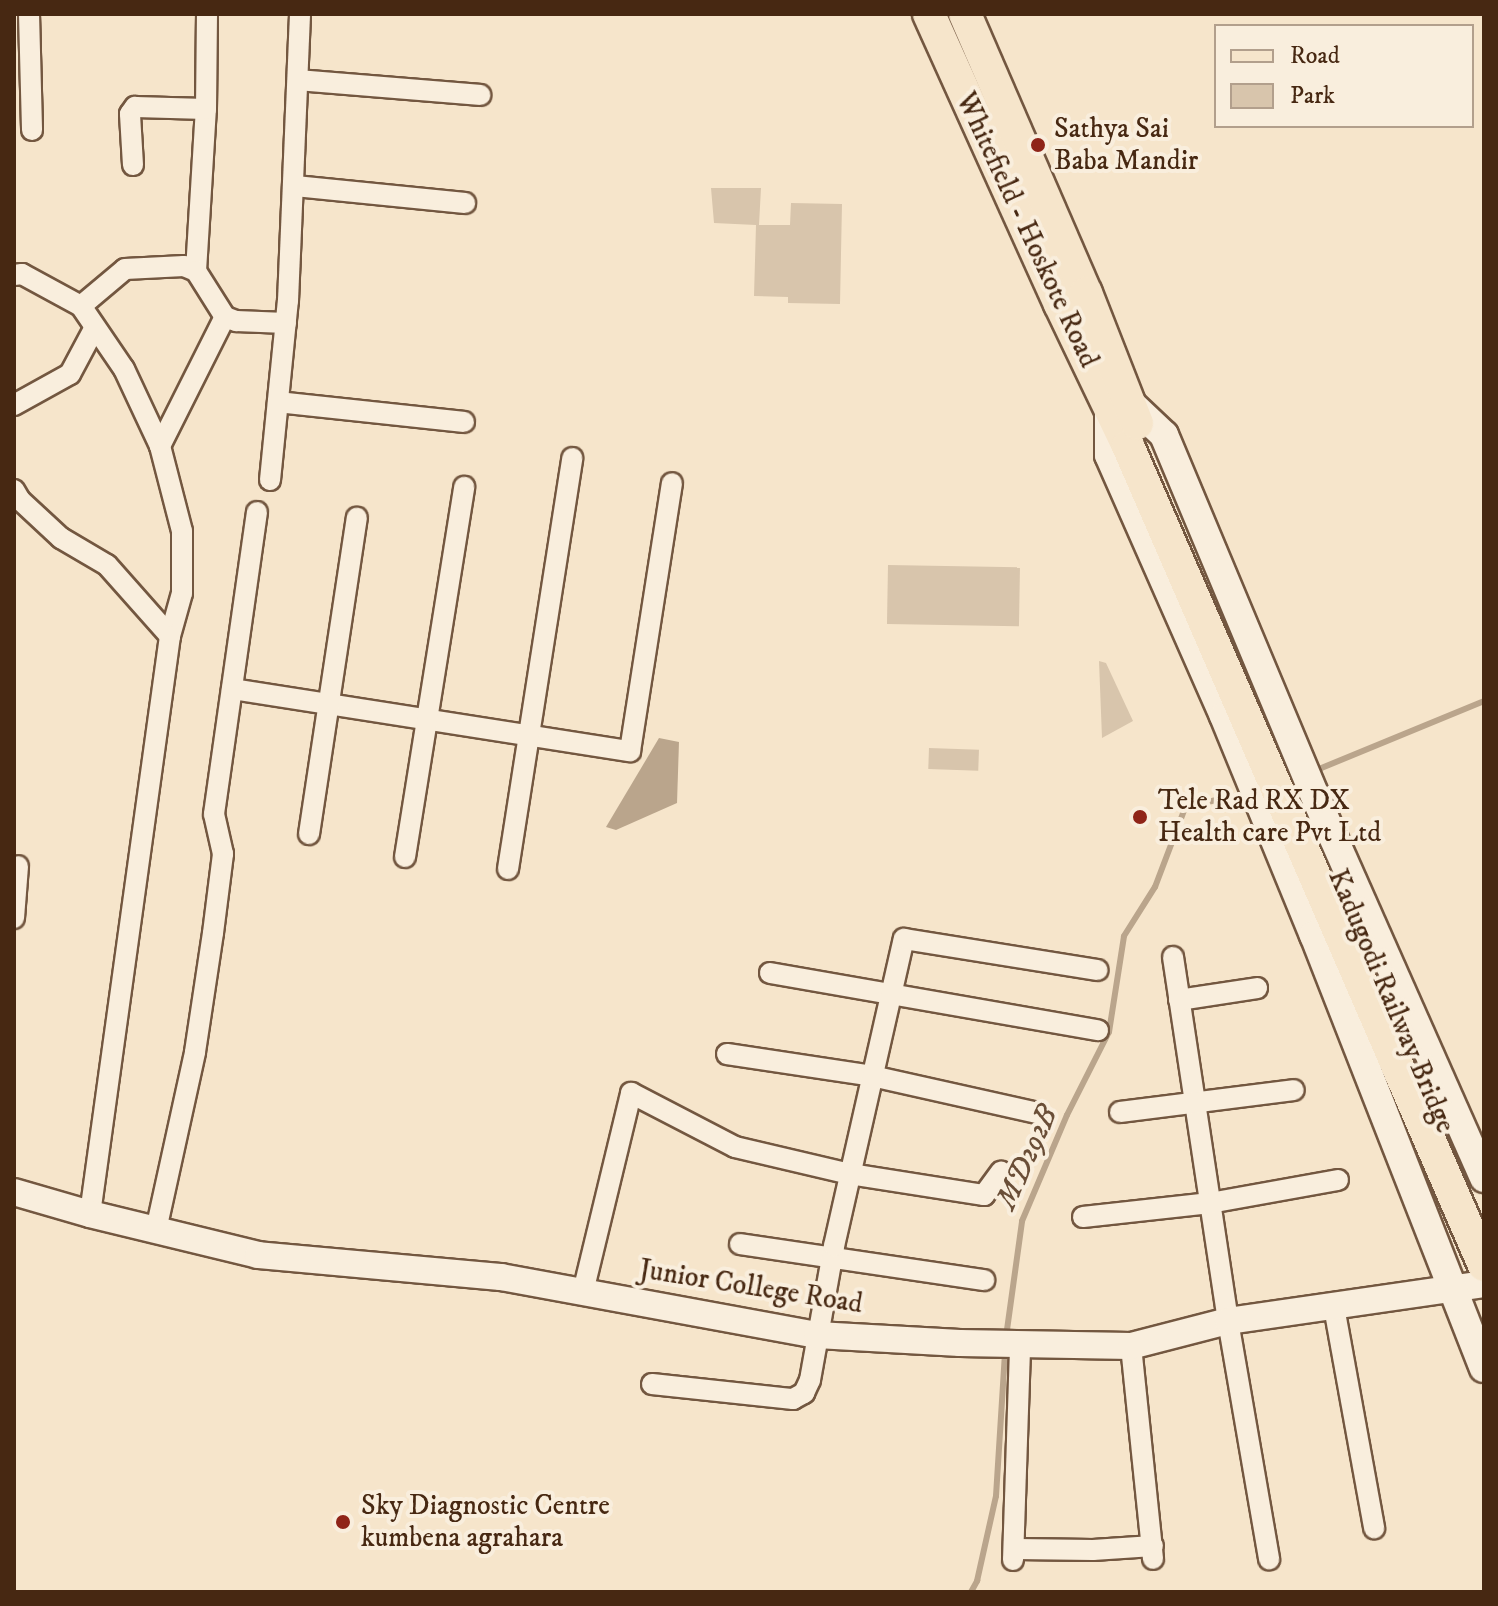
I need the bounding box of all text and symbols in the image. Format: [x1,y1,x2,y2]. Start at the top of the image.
legend [1214,24,1474,128]
text: Road [1290,41,1340,71]
text: Park [1290,81,1335,111]
street label: Whitefield - Hoskote Road [948,87,1106,373]
place label: Sathya Sai Baba Mandir [1054,112,1198,178]
marker: Sathya Sai Baba Mandir [1029,136,1047,154]
place label: Tele Rad RX DX Health care Pvt Ltd [1158,784,1381,850]
marker: Tele Rad RX DX Health care Pvt Ltd [1129,806,1151,828]
street label: Kadugodi Railway Bridge [1320,864,1462,1138]
water label: MD292B [989,1101,1067,1215]
street label: Junior College Road [637,1253,865,1321]
place label: Sky Diagnostic Centre kumbena agrahara [361,1489,610,1555]
marker: Sky Diagnostic Centre kumbena agrahara [332,1511,354,1533]

